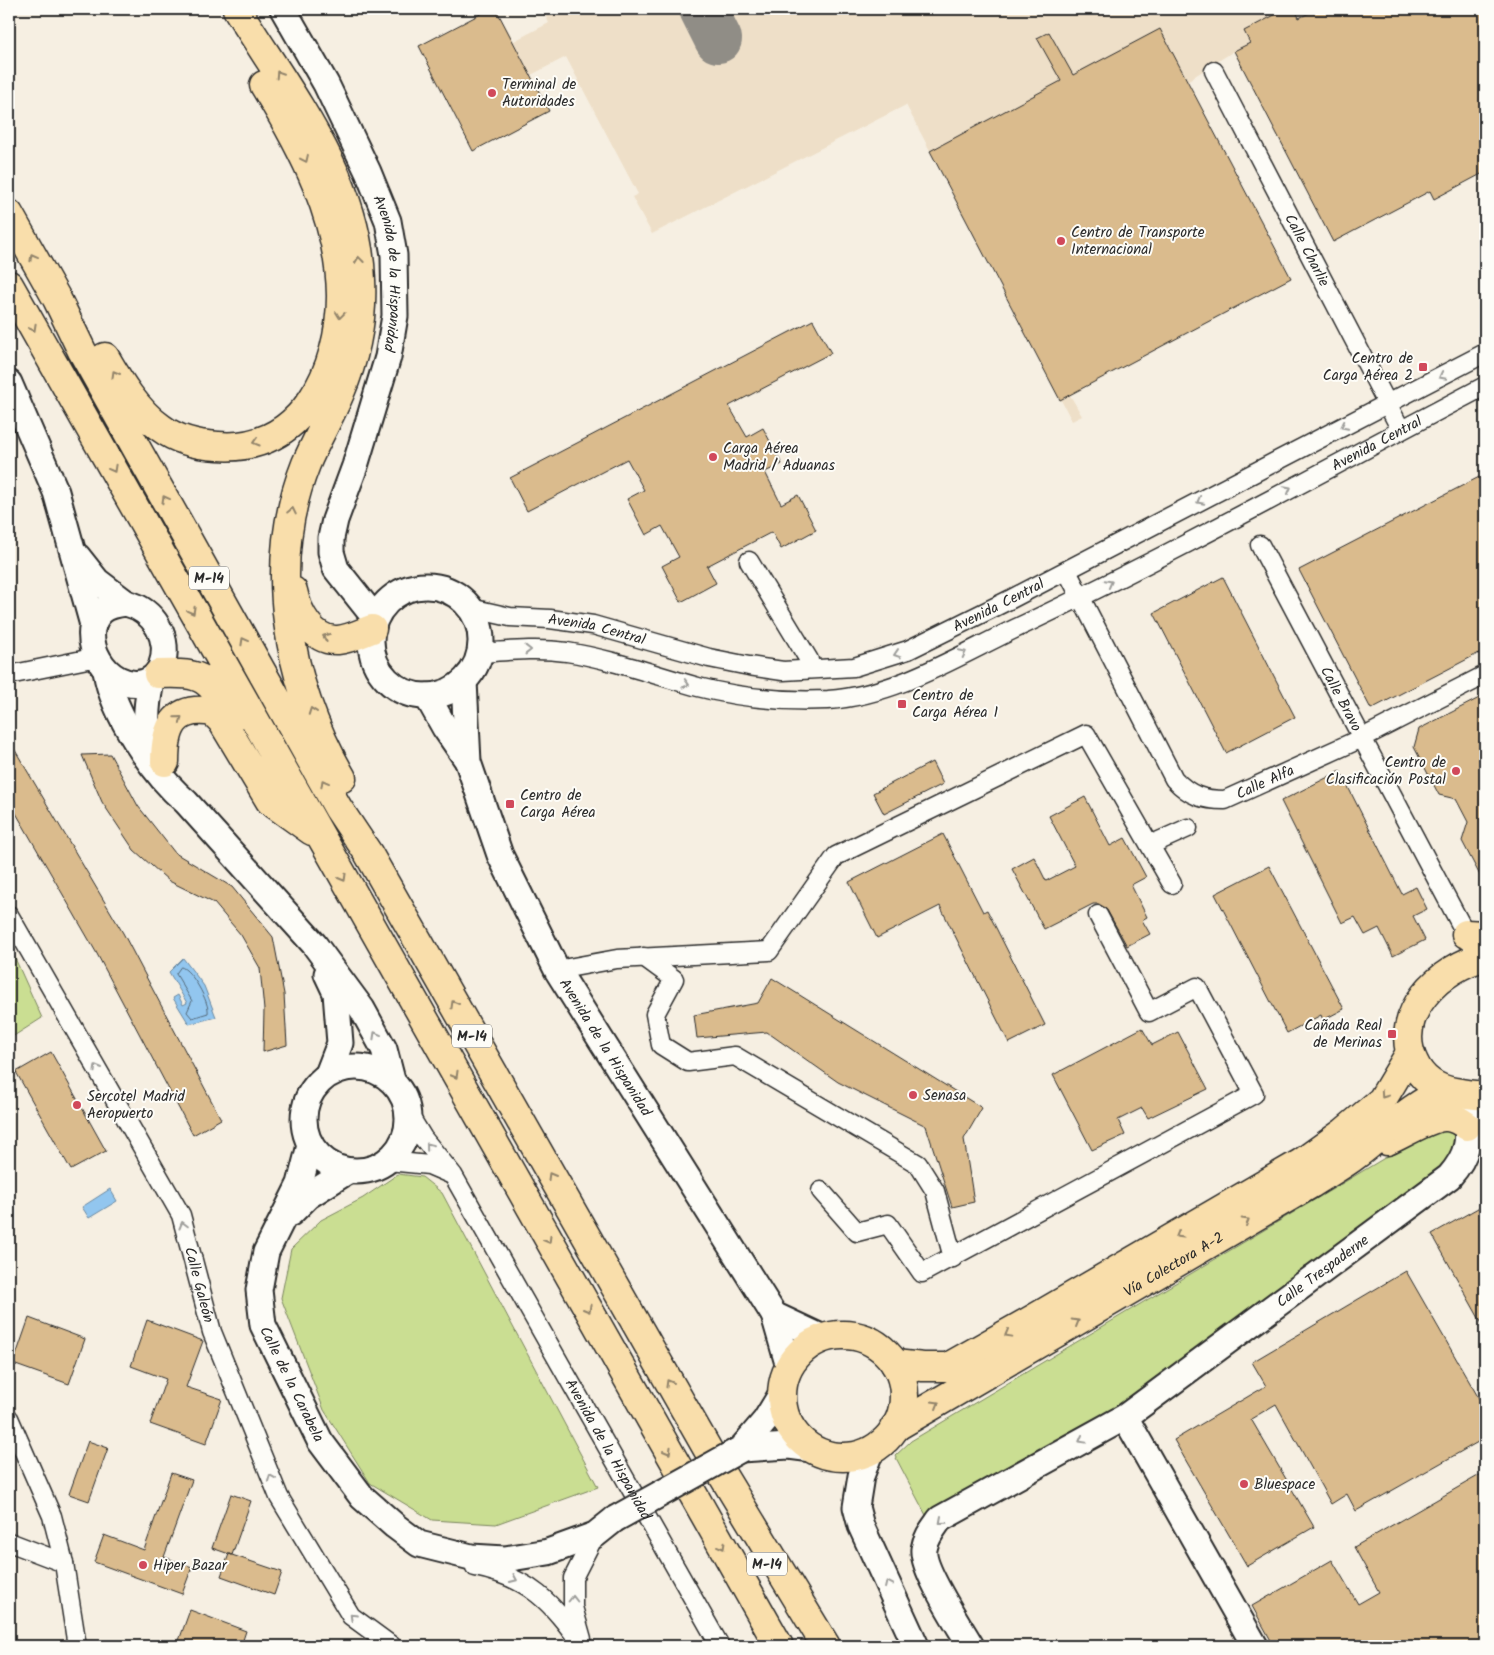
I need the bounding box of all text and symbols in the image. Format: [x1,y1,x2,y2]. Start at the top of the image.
one-way arrow [275,71,285,80]
place label: Terminal de Autoridades [502,73,576,114]
marker: Terminal de Autoridades [486,87,498,99]
one-way arrow [299,154,309,163]
street label: Avenida de la Hispanidad [366,191,406,354]
street label: Calle Charlie [1277,210,1335,292]
place label: Centro de Transporte Internacional [1071,221,1205,262]
marker: Centro de Transporte Internacional [1055,235,1067,247]
one-way arrow [29,253,39,262]
one-way arrow [354,256,365,264]
one-way arrow [335,312,346,320]
one-way arrow [26,322,36,331]
place label: Centro de Carga Aérea 2 [1323,347,1413,388]
marker: Centro de Carga Aérea 2 [1417,361,1429,373]
one-way arrow [112,370,122,379]
one-way arrow [1438,370,1447,380]
street label: Avenida Central [1328,410,1427,478]
one-way arrow [1341,420,1350,430]
one-way arrow [252,437,260,447]
place label: Carga Aérea Madrid / Aduanas [723,437,836,478]
marker: Carga Aérea Madrid / Aduanas [707,451,719,463]
one-way arrow [106,464,116,473]
one-way arrow [1282,486,1291,496]
one-way arrow [1196,494,1205,504]
one-way arrow [161,496,171,505]
one-way arrow [286,507,297,516]
road number: M-14 [189,566,229,590]
street label: Avenida Central [949,573,1049,639]
one-way arrow [1104,579,1113,589]
one-way arrow [186,605,196,614]
street label: Avenida Central [546,608,649,652]
one-way arrow [322,633,331,643]
one-way arrow [241,637,251,646]
one-way arrow [524,645,532,655]
one-way arrow [894,648,902,658]
one-way arrow [958,649,967,660]
street label: Calle Bravo [1313,662,1368,736]
one-way arrow [682,678,690,688]
place label: Centro de Carga Aérea 1 [912,684,999,725]
marker: Centro de Carga Aérea 1 [896,698,908,710]
one-way arrow [308,707,318,716]
one-way arrow [173,715,182,724]
place label: Centro de Clasificación Postal [1326,751,1446,792]
street label: Calle Alfa [1232,759,1299,806]
marker: Centro de Clasificación Postal [1450,765,1462,777]
one-way arrow [320,779,330,788]
place label: Centro de Carga Aérea [520,784,596,825]
marker: Centro de Carga Aérea [504,798,516,810]
one-way arrow [337,873,347,882]
street label: Avenida de la Hispanidad [552,974,658,1122]
one-way arrow [450,1001,460,1010]
place label: Cañada Real de Merinas [1304,1014,1383,1055]
road number: M-14 [452,1024,492,1048]
marker: Cañada Real de Merinas [1386,1028,1398,1040]
one-way arrow [372,1031,382,1040]
one-way arrow [93,1064,103,1073]
one-way arrow [448,1069,458,1078]
place label: Senasa [923,1084,966,1108]
place label: Sercotel Madrid Aeropuerto [87,1085,185,1126]
marker: Senasa [907,1089,919,1101]
one-way arrow [1381,1089,1390,1099]
marker: Sercotel Madrid Aeropuerto [71,1099,83,1111]
one-way arrow [426,1143,435,1152]
one-way arrow [547,1173,557,1182]
one-way arrow [1241,1218,1250,1228]
one-way arrow [179,1222,189,1230]
street label: Vía Colectora A-2 [1119,1226,1229,1304]
one-way arrow [1175,1228,1184,1238]
street label: Calle Trespaderne [1271,1229,1375,1314]
one-way arrow [542,1234,552,1243]
street label: Calle Galeón [177,1244,220,1326]
one-way arrow [582,1304,592,1313]
one-way arrow [1071,1318,1080,1328]
street label: Calle de la Carabela [252,1322,330,1447]
one-way arrow [1004,1327,1013,1337]
street label: Avenida de la Hispanidad [558,1375,658,1526]
one-way arrow [666,1379,676,1388]
one-way arrow [931,1400,940,1410]
one-way arrow [1078,1433,1087,1443]
one-way arrow [662,1445,672,1454]
place label: Bluespace [1254,1473,1315,1497]
one-way arrow [267,1474,277,1482]
marker: Bluespace [1238,1478,1250,1490]
one-way arrow [938,1515,947,1524]
one-way arrow [716,1541,726,1550]
road number: M-14 [747,1552,787,1576]
place label: Hiper Bazar [153,1554,228,1578]
marker: Hiper Bazar [137,1559,149,1571]
one-way arrow [509,1572,518,1583]
one-way arrow [885,1581,895,1590]
one-way arrow [568,1595,578,1602]
one-way arrow [350,1614,359,1623]

